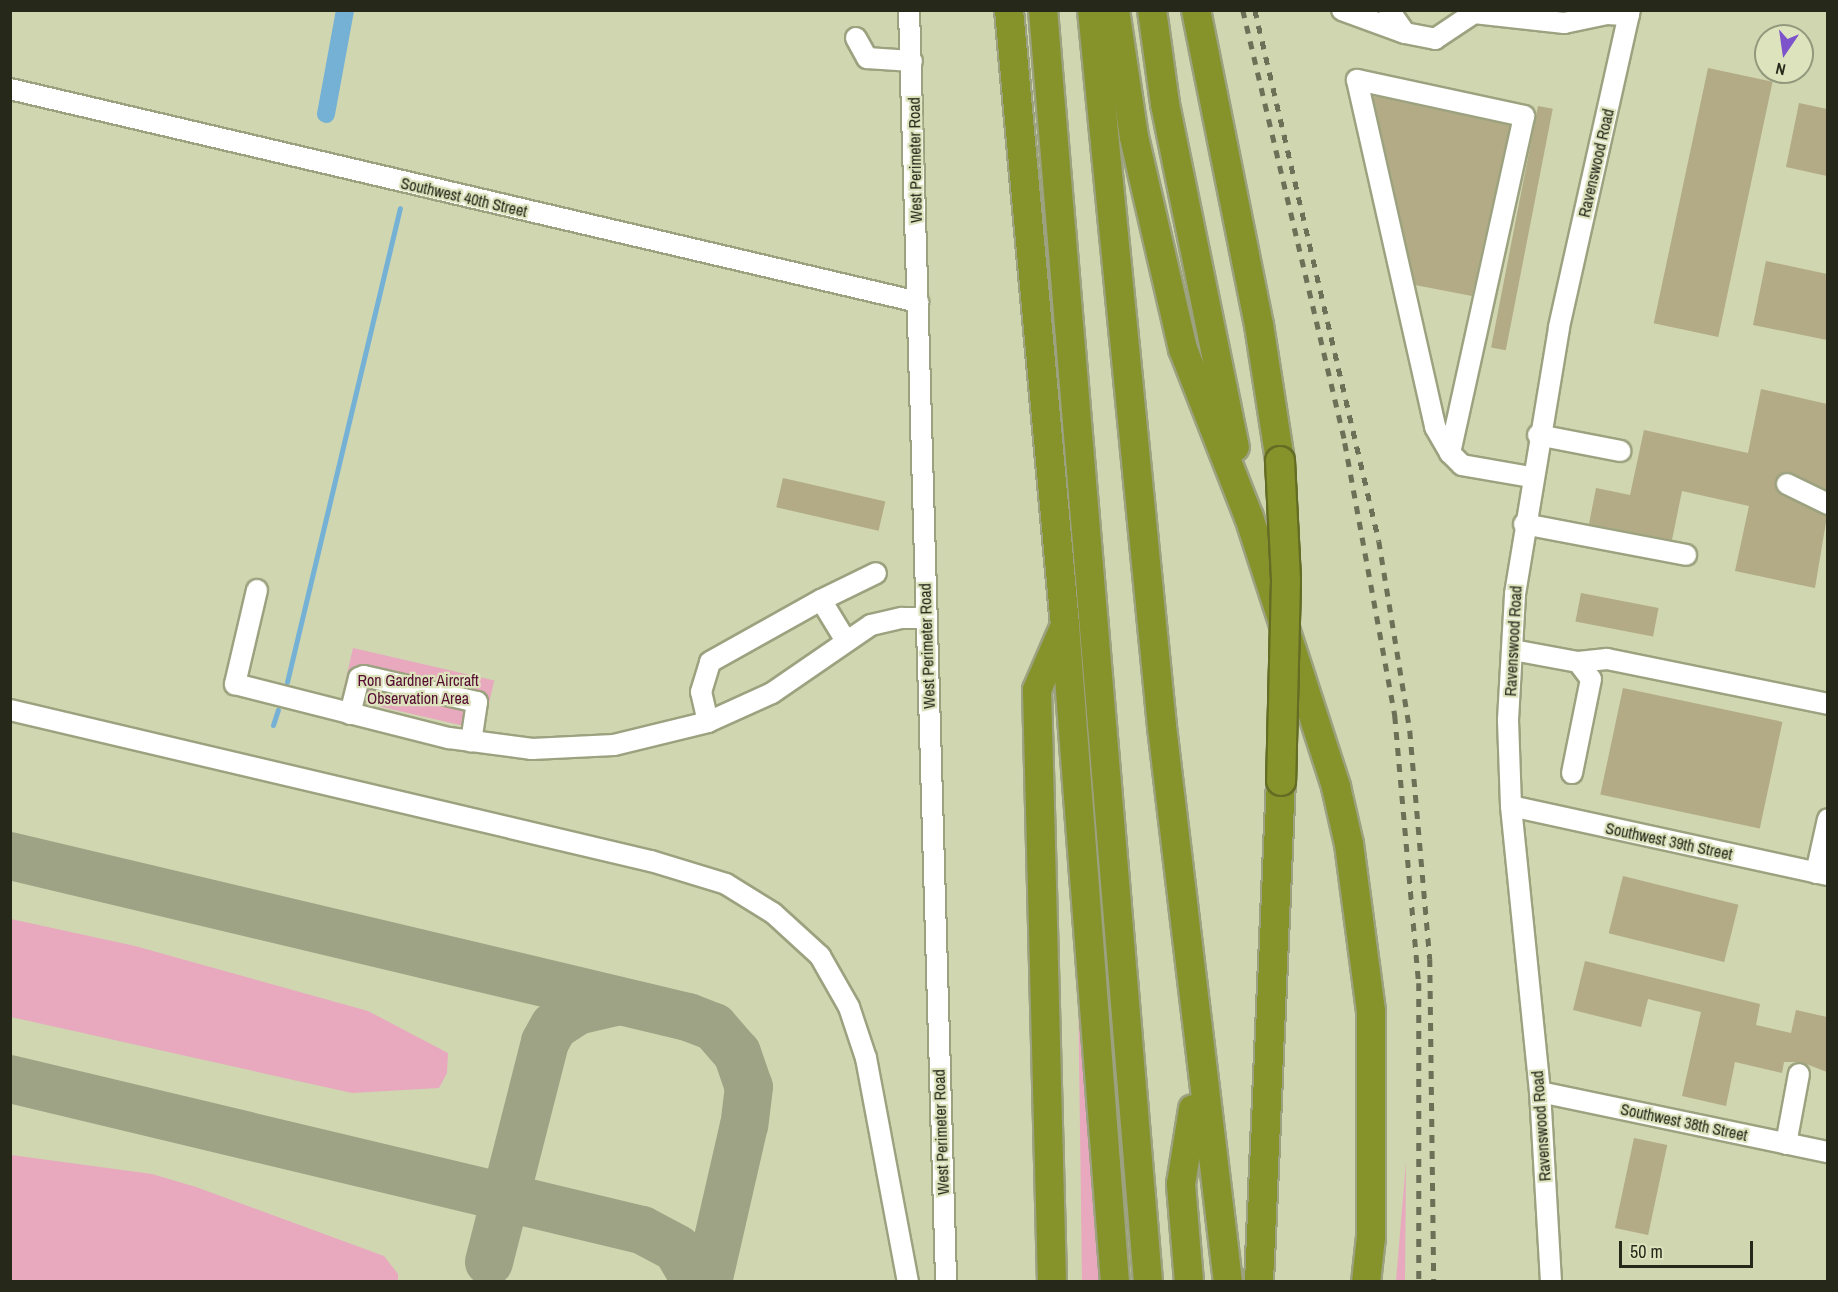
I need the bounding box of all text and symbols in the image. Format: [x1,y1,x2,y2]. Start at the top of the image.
north arrow [1754,24,1814,84]
text: N [1773,58,1788,81]
street label: West Perimeter Road [904,97,926,223]
street label: Ravenswood Road [1574,107,1618,219]
street label: Southwest 40th Street [399,173,529,221]
street label: West Perimeter Road [915,583,939,709]
street label: Ravenswood Road [1501,585,1525,697]
park label: Ron Gardner Aircraft Observation Area [357,670,479,708]
street label: Southwest 39th Street [1604,818,1734,864]
street label: West Perimeter Road [929,1069,953,1195]
street label: Ravenswood Road [1528,1070,1554,1182]
street label: Southwest 38th Street [1619,1099,1749,1145]
scale bar [1622,1229,1756,1267]
text: 50 m [1630,1239,1663,1264]

